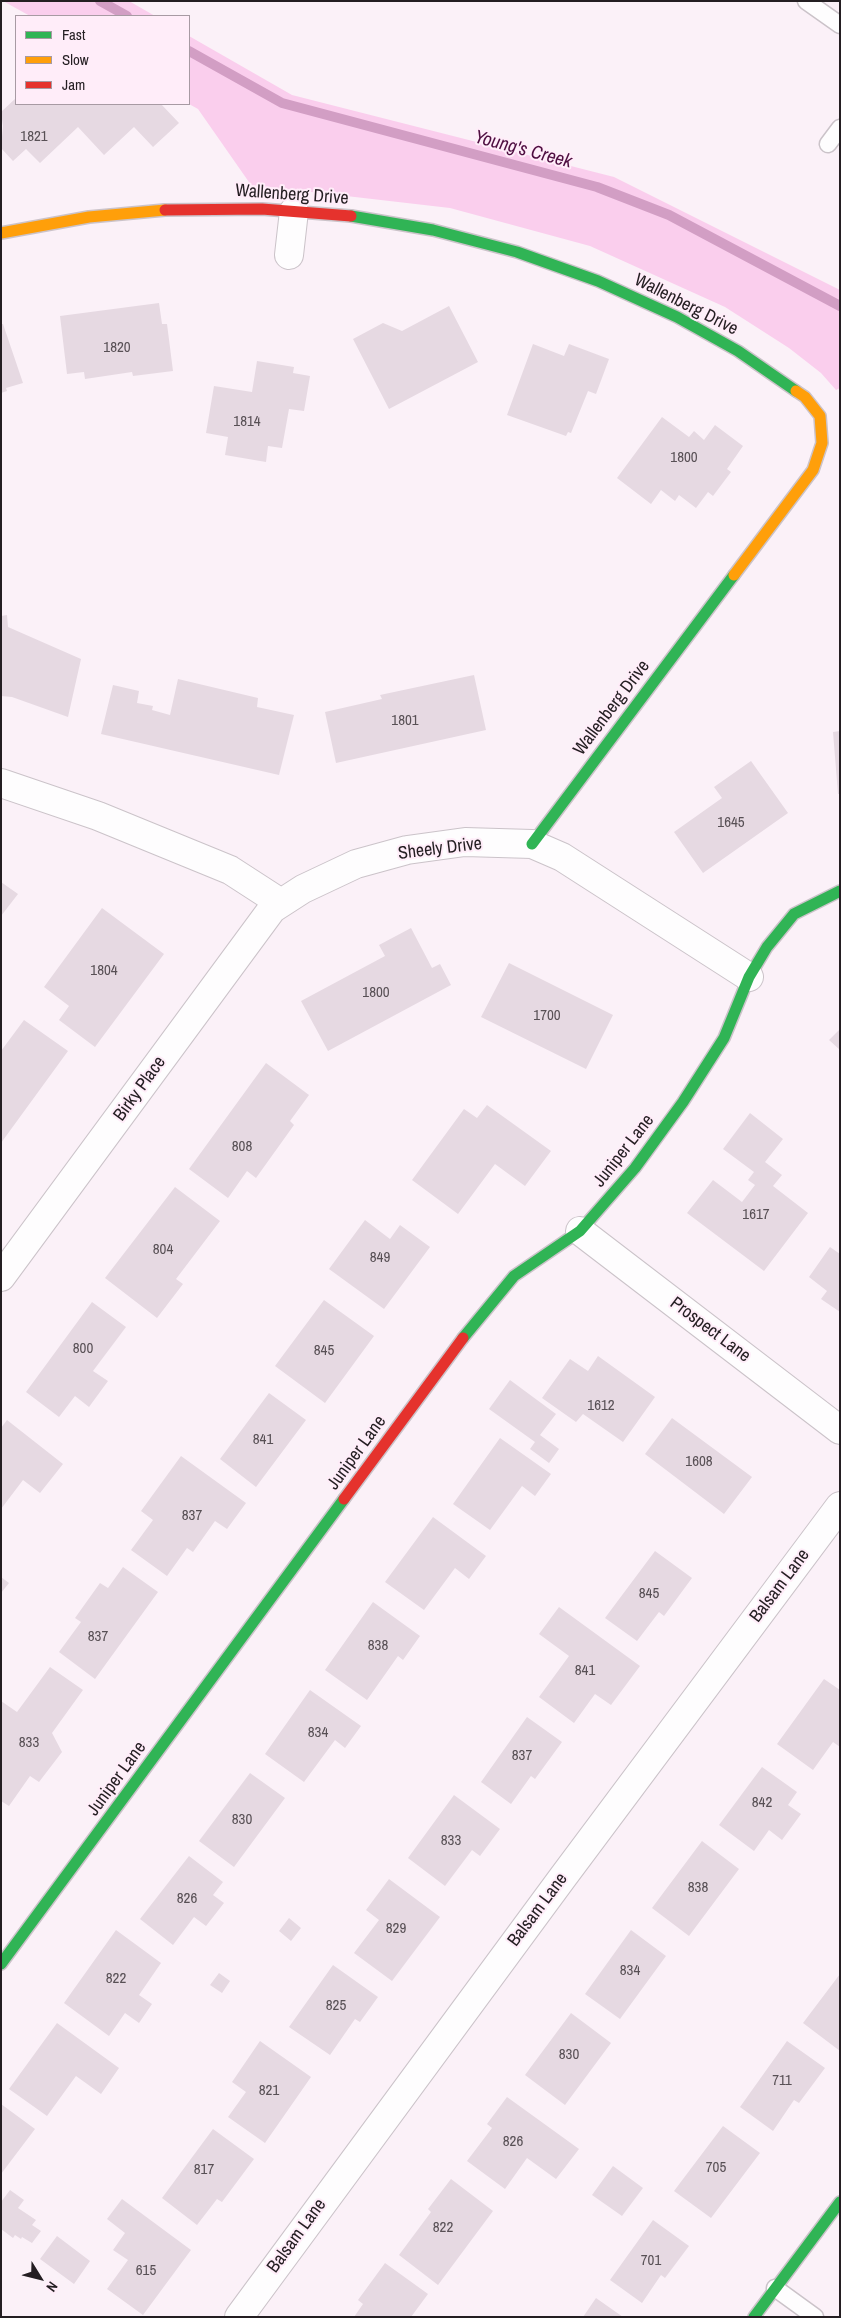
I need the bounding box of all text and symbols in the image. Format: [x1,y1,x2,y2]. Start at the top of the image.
legend [15,15,190,105]
text: Fast [62,24,85,45]
text: Slow [62,49,89,70]
text: Jam [62,74,85,95]
water label: Young's Creek [472,126,574,174]
house number: 1821 [20,128,48,146]
street label: Wallenberg Drive [235,180,349,210]
street label: Wallenberg Drive [631,270,741,340]
house number: 1820 [103,339,131,357]
house number: 1814 [233,413,261,431]
house number: 1800 [670,449,698,467]
street label: Wallenberg Drive [569,656,655,760]
house number: 1801 [391,712,419,730]
house number: 1645 [717,814,745,832]
street label: Sheely Drive [397,833,483,865]
house number: 1804 [90,962,118,980]
house number: 1800 [362,984,390,1002]
house number: 1700 [533,1007,561,1025]
street label: Birky Place [109,1052,171,1126]
street label: Juniper Lane [589,1110,659,1192]
house number: 808 [232,1138,252,1156]
house number: 1617 [742,1206,770,1224]
house number: 804 [153,1241,173,1259]
house number: 849 [370,1249,390,1267]
street label: Prospect Lane [665,1293,755,1367]
house number: 800 [73,1340,93,1358]
house number: 845 [314,1342,334,1360]
house number: 1612 [587,1397,615,1415]
street label: Juniper Lane [323,1412,391,1494]
house number: 841 [253,1431,273,1449]
house number: 1608 [685,1453,713,1471]
house number: 837 [182,1507,202,1525]
street label: Balsam Lane [745,1545,815,1627]
house number: 845 [639,1585,659,1603]
house number: 837 [88,1628,108,1646]
house number: 838 [368,1637,388,1655]
house number: 841 [575,1662,595,1680]
house number: 834 [308,1724,328,1742]
house number: 833 [19,1734,39,1752]
street label: Juniper Lane [83,1738,151,1820]
house number: 837 [512,1747,532,1765]
house number: 842 [752,1794,772,1812]
house number: 830 [232,1811,252,1829]
house number: 833 [441,1832,461,1850]
street label: Balsam Lane [503,1869,573,1951]
house number: 838 [688,1879,708,1897]
house number: 826 [177,1890,197,1908]
house number: 829 [386,1920,406,1938]
house number: 834 [620,1962,640,1980]
house number: 822 [106,1970,126,1988]
house number: 825 [326,1997,346,2015]
house number: 830 [559,2046,579,2064]
house number: 711 [772,2072,792,2090]
house number: 821 [259,2082,279,2100]
house number: 826 [503,2133,523,2151]
house number: 705 [706,2159,726,2177]
house number: 817 [194,2161,214,2179]
street label: Balsam Lane [263,2195,331,2277]
house number: 822 [433,2219,453,2237]
house number: 701 [641,2252,661,2270]
north arrow [15,2253,65,2303]
house number: 615 [136,2262,156,2280]
text: N [42,2278,62,2295]

